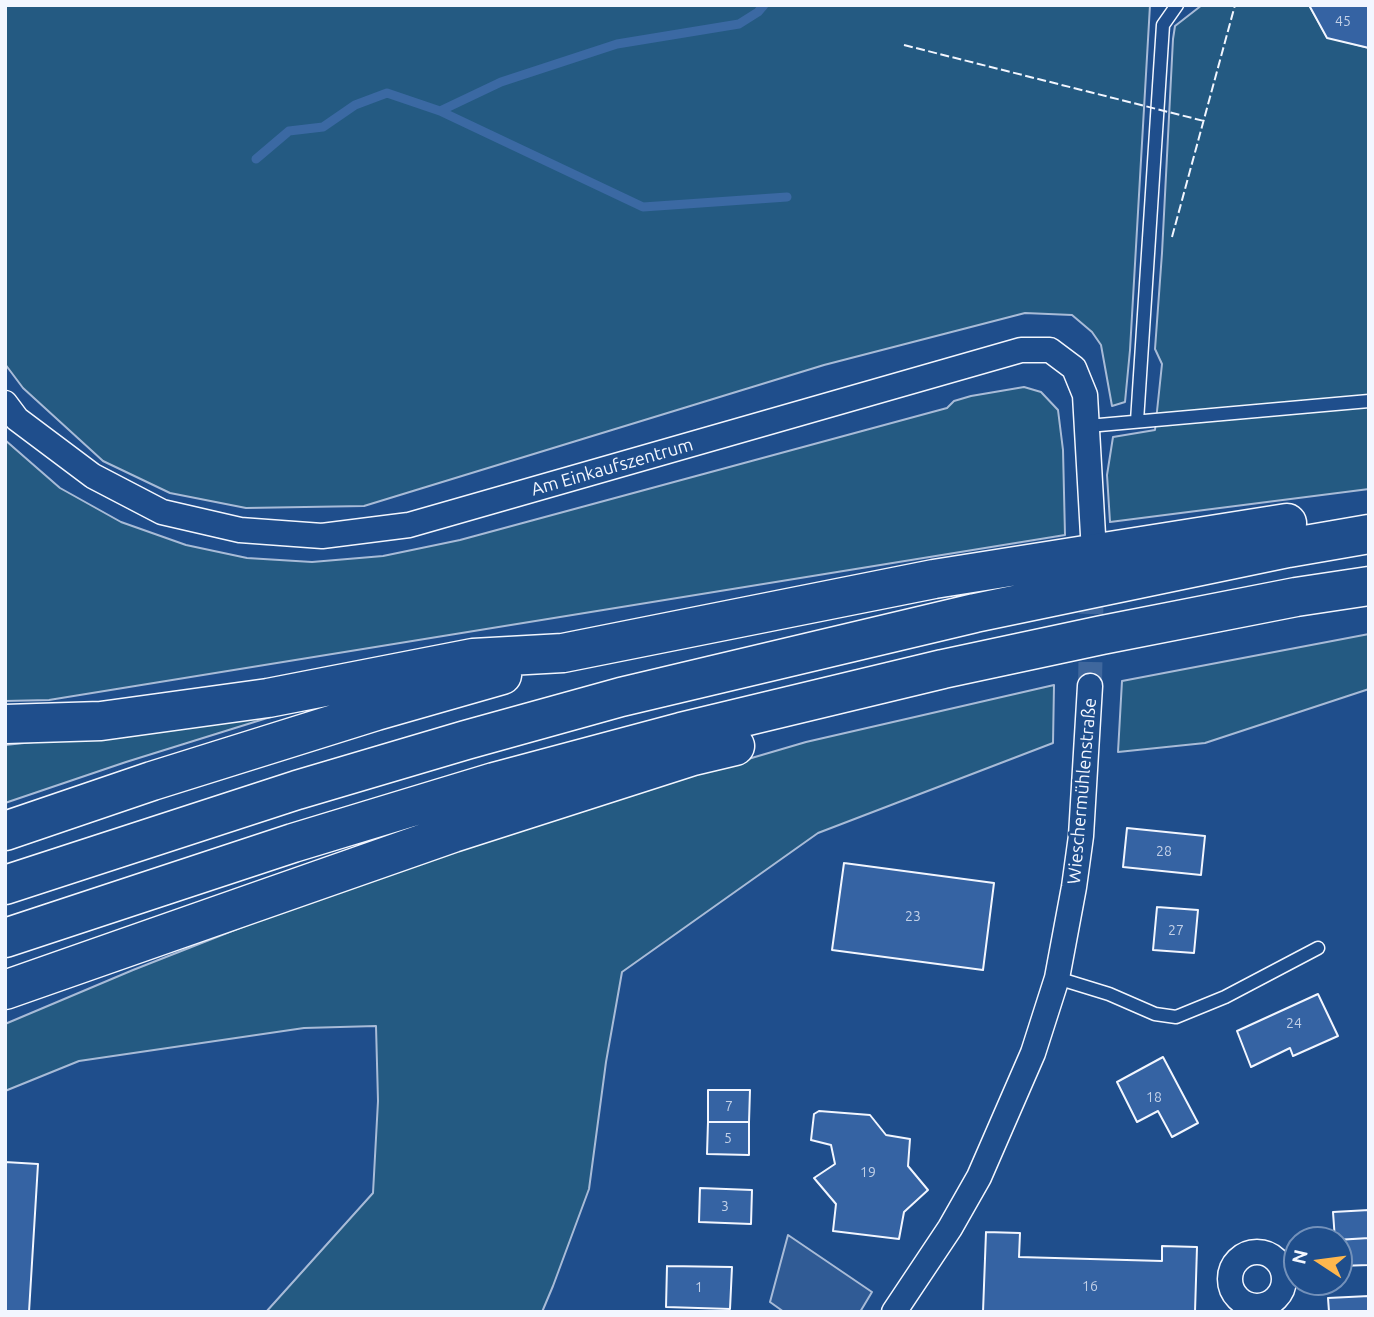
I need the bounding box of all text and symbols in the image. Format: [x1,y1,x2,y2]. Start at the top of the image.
house number: 45 [1335,13,1351,29]
street label: Am Einkaufszentrum [529,434,695,500]
street label: Wieschermühlenstraße [1063,697,1101,885]
house number: 28 [1156,843,1172,859]
house number: 23 [905,908,921,924]
house number: 27 [1168,922,1184,938]
house number: 24 [1286,1015,1302,1031]
house number: 18 [1146,1089,1162,1105]
house number: 7 [725,1098,733,1114]
house number: 5 [724,1130,732,1146]
house number: 19 [860,1164,876,1180]
house number: 3 [721,1198,729,1214]
north arrow [1283,1226,1353,1296]
text: N [1287,1247,1312,1266]
house number: 16 [1082,1278,1098,1294]
house number: 1 [695,1279,703,1295]

